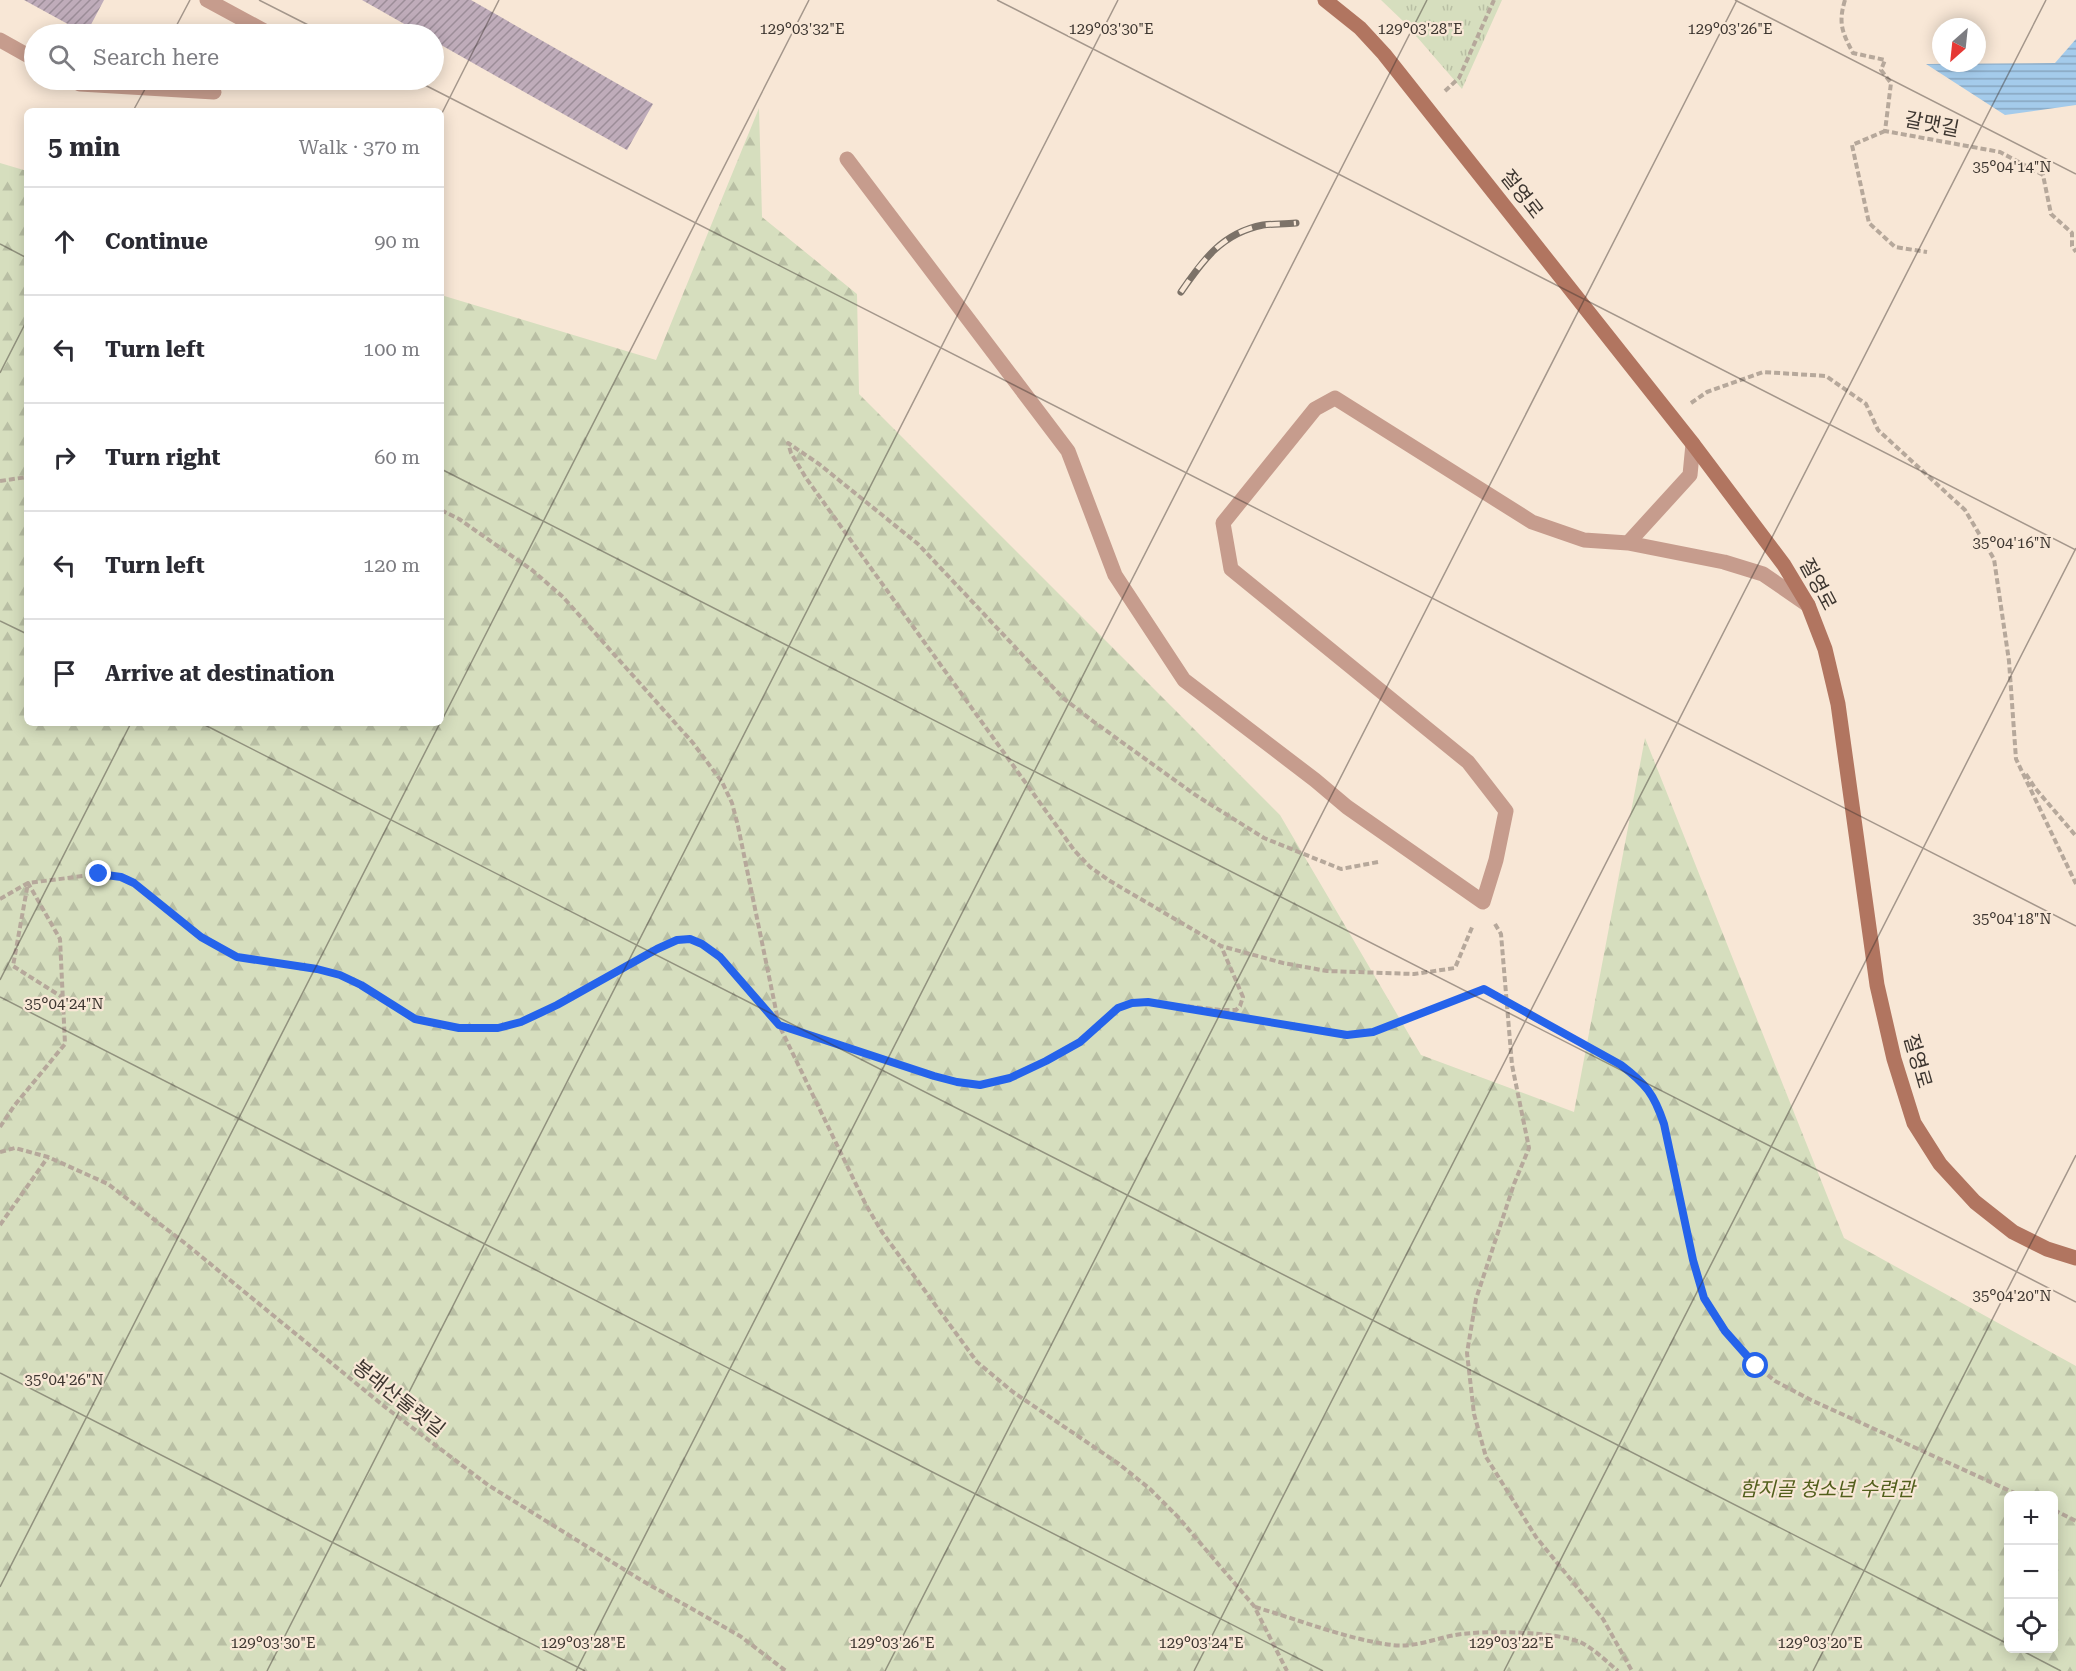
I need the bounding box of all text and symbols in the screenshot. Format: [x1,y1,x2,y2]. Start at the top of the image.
north arrow [1932,18,1986,72]
text: 129°03'32"E [759,20,845,38]
text: 129°03'30"E [1068,20,1154,38]
text: 129°03'28"E [1377,20,1463,38]
text: 129°03'26"E [1687,20,1773,38]
search box [24,24,444,90]
icon: search [45,41,78,74]
text: Search here [93,45,219,70]
street label: 갈맷길 [1903,107,1961,141]
text: 5 min [48,132,120,162]
text: Walk · 370 m [299,135,420,159]
text: 35°04'14"N [1972,158,2052,176]
street label: 절영로 [1496,165,1548,223]
icon: ahead [48,225,81,258]
text: Continue [105,229,208,254]
text: 90 m [374,229,420,253]
icon: left [48,333,81,366]
text: Turn left [105,337,205,362]
text: 100 m [363,337,420,361]
icon: right [48,441,81,474]
text: Turn right [105,445,220,470]
text: 60 m [374,445,420,469]
text: 35°04'16"N [1972,534,2052,552]
icon: left [48,549,81,582]
text: Turn left [105,553,205,578]
text: 120 m [363,553,420,577]
street label: 절영로 [1794,554,1842,614]
icon: arrive [48,657,81,690]
text: Arrive at destination [105,661,334,686]
route end [85,860,111,886]
text: 35°04'18"N [1972,910,2052,928]
text: 35°04'24"N [24,995,104,1013]
street label: 절영로 [1899,1031,1937,1091]
text: 35°04'20"N [1972,1287,2052,1305]
route start [1742,1352,1768,1378]
street label: 봉래산둘렛길 [348,1355,450,1441]
text: 35°04'26"N [24,1371,104,1389]
park label: 함지골 청소년 수련관 [1739,1477,1917,1501]
map controls [2004,1491,2058,1653]
button: + [2004,1491,2058,1545]
button: − [2004,1545,2058,1599]
button: locate [2004,1599,2058,1653]
text: 129°03'30"E [230,1634,316,1652]
text: 129°03'28"E [540,1634,626,1652]
text: 129°03'26"E [849,1634,935,1652]
text: 129°03'24"E [1158,1634,1244,1652]
text: 129°03'22"E [1468,1634,1554,1652]
text: 129°03'20"E [1777,1634,1863,1652]

